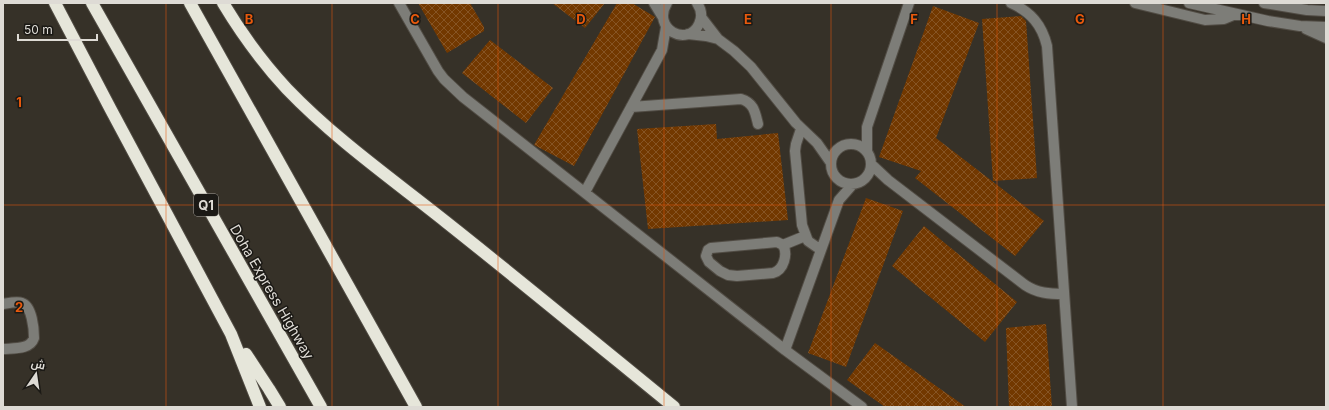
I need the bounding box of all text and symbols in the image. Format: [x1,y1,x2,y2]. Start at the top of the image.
text: B [245,11,254,27]
text: C [410,11,420,27]
text: D [576,11,586,27]
text: E [744,11,752,27]
text: F [910,11,918,27]
text: G [1075,11,1085,27]
text: H [1241,11,1251,27]
scale bar [18,16,97,42]
text: 50 m [24,22,53,37]
text: 1 [16,94,22,110]
road number: Q1 [194,194,218,216]
street label: Doha Express Highway [227,221,318,362]
text: 2 [15,299,23,315]
north arrow [16,354,56,394]
text: ش [30,356,47,373]

